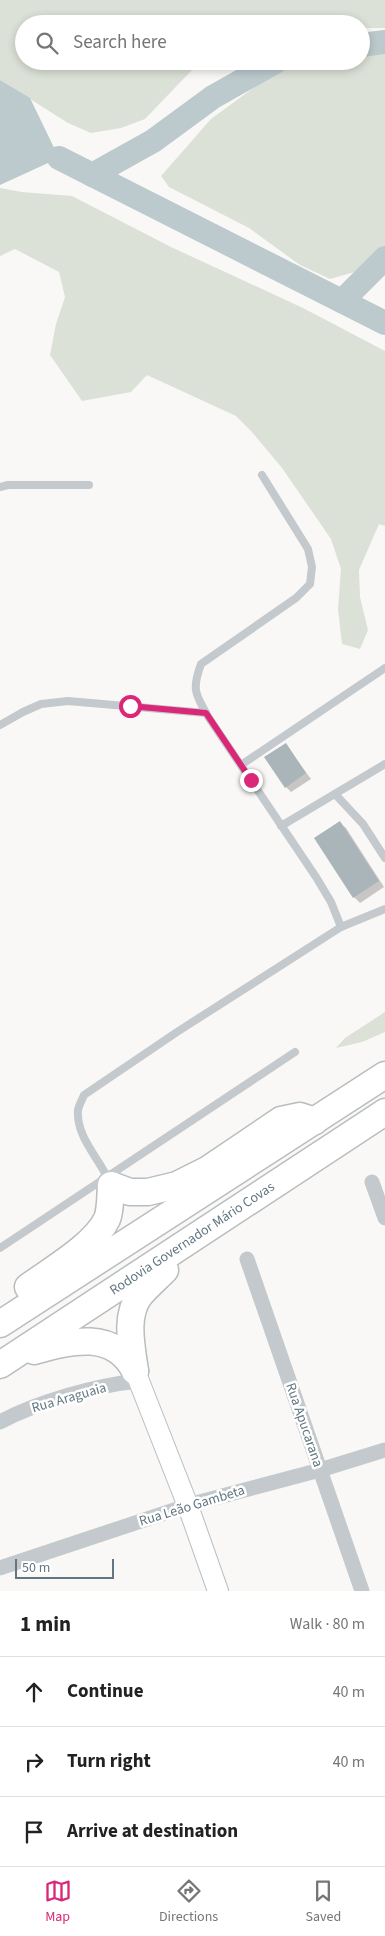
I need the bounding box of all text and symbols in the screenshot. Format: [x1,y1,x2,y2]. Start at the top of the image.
search box [15,15,370,70]
icon: search [33,29,61,57]
text: Search here [73,29,167,56]
route start [119,695,142,718]
route end [240,769,263,792]
street label: Rodovia Governador Mário Covas [106,1177,279,1300]
street label: Rua Araguaia [29,1378,109,1418]
street label: Rua Apucarana [280,1380,328,1470]
street label: Rua Leão Gambeta [137,1480,247,1532]
scale bar [15,1556,114,1579]
text: 50 m [22,1558,50,1578]
text: 1 min [20,1609,71,1639]
text: Walk · 80 m [290,1613,365,1635]
icon: ahead [20,1678,48,1706]
text: Continue [67,1678,144,1705]
text: 40 m [333,1681,365,1703]
icon: right [20,1748,48,1776]
text: Turn right [67,1748,151,1775]
text: 40 m [333,1751,365,1773]
icon: arrive [20,1818,48,1846]
text: Arrive at destination [67,1818,238,1845]
tab: Map [44,1877,72,1927]
tab: Directions [159,1877,218,1927]
tab: Saved [306,1877,341,1927]

